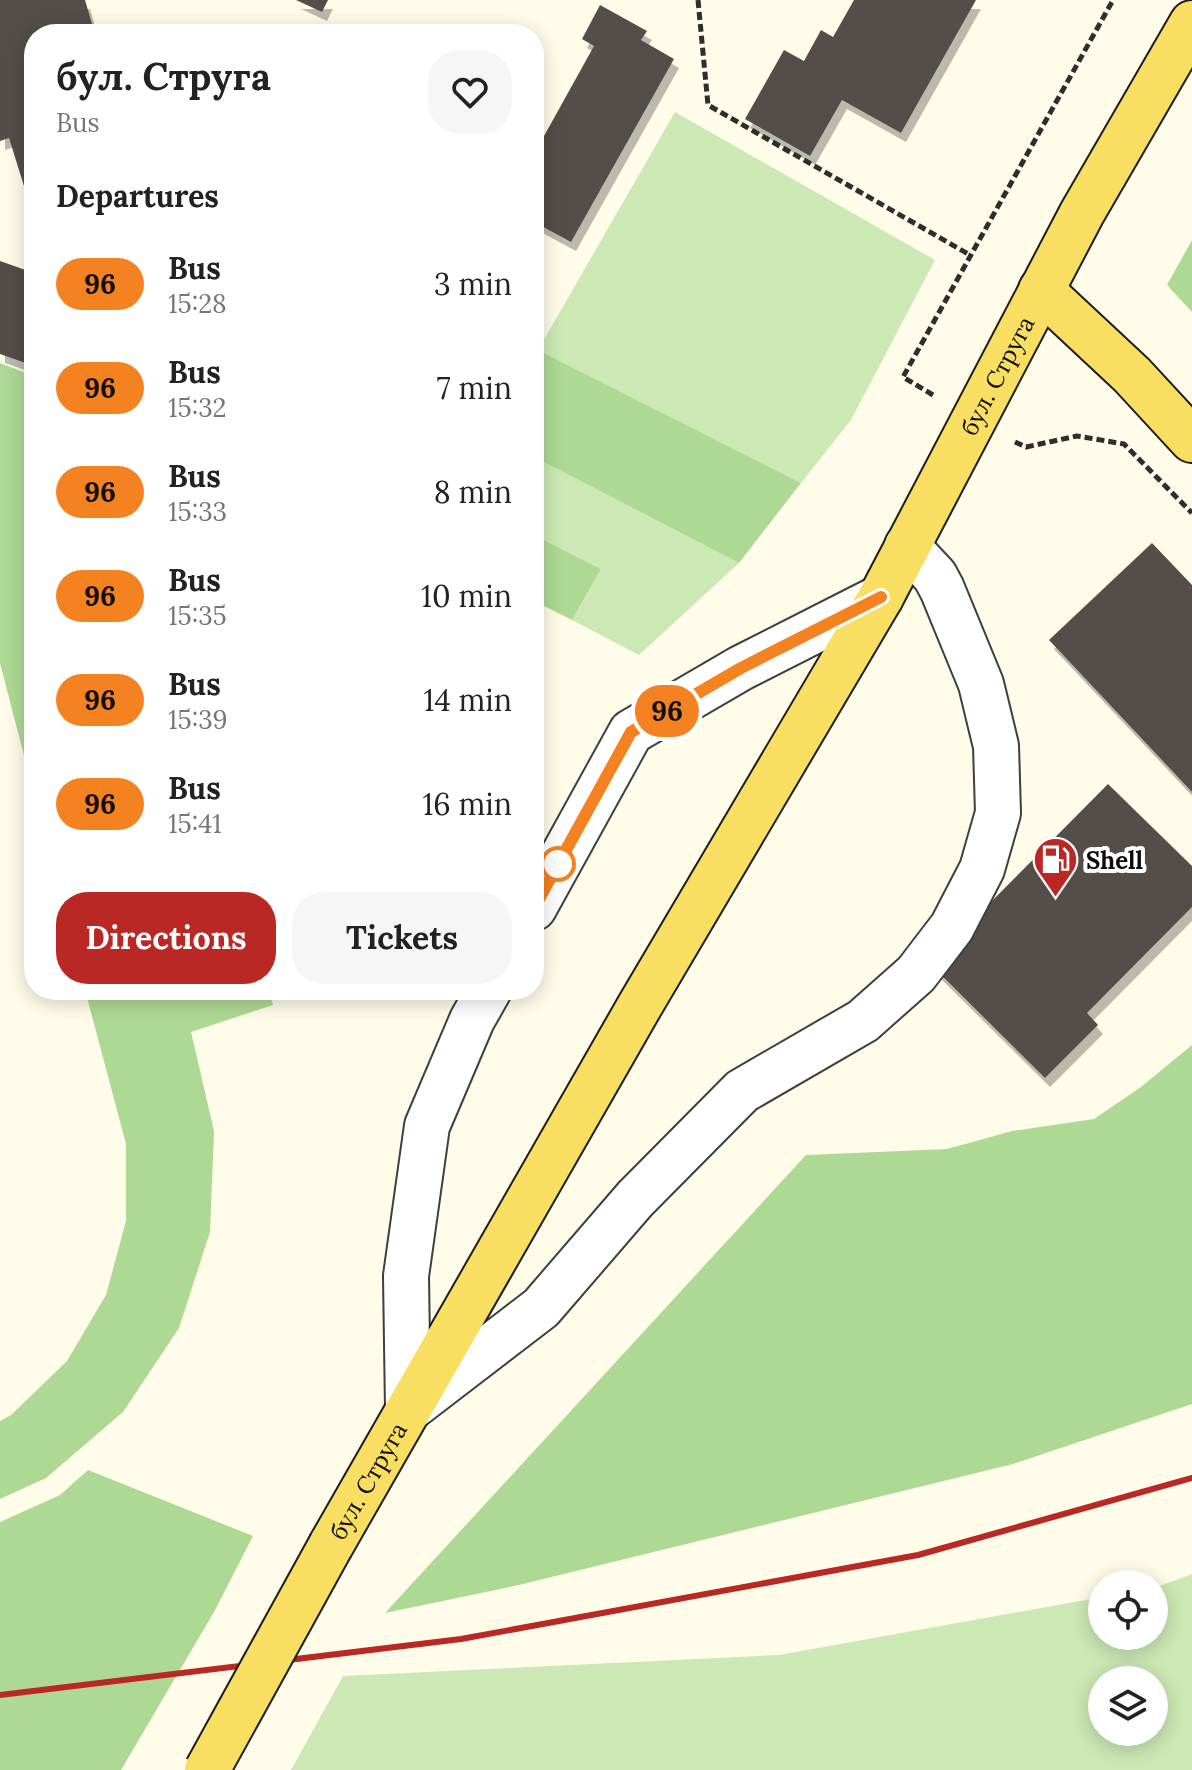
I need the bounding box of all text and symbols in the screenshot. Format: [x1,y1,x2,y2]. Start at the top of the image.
button: heart [428,50,512,134]
text: бул. Струга [56,52,271,100]
text: Bus [56,106,100,139]
text: Departures [56,177,219,215]
text: Bus [168,249,221,287]
text: 3 min [434,265,512,303]
text: 96 [84,266,116,302]
text: 15:28 [168,287,227,320]
street label: бул. Струга [953,311,1041,440]
text: Bus [168,353,221,391]
text: 7 min [437,369,512,407]
text: 96 [84,370,116,406]
text: 15:32 [168,391,227,424]
text: Bus [168,457,221,495]
text: 8 min [434,473,512,511]
text: 96 [84,474,116,510]
text: 15:33 [168,495,227,528]
text: Bus [168,561,221,599]
text: 10 min [421,577,512,615]
text: 96 [84,578,116,614]
text: 15:35 [168,599,227,632]
text: Bus [168,665,221,703]
text: 14 min [423,681,512,719]
text: 96 [84,682,116,718]
line badge: 96 [631,685,703,737]
text: 96 [651,693,683,729]
text: 15:39 [168,703,228,736]
text: Bus [168,769,221,807]
text: 16 min [422,785,512,823]
text: 96 [84,786,116,822]
text: 15:41 [168,807,222,840]
fuel station icon: Shell [1031,836,1079,899]
place label: Shell [1086,845,1143,876]
unlabelled marker [541,847,575,881]
button: Directions [56,892,276,984]
button: Tickets [292,892,512,984]
street label: бул. Струга [322,1416,414,1545]
map controls [1088,1570,1168,1746]
button: locate [1088,1570,1168,1650]
button: layers [1088,1666,1168,1746]

